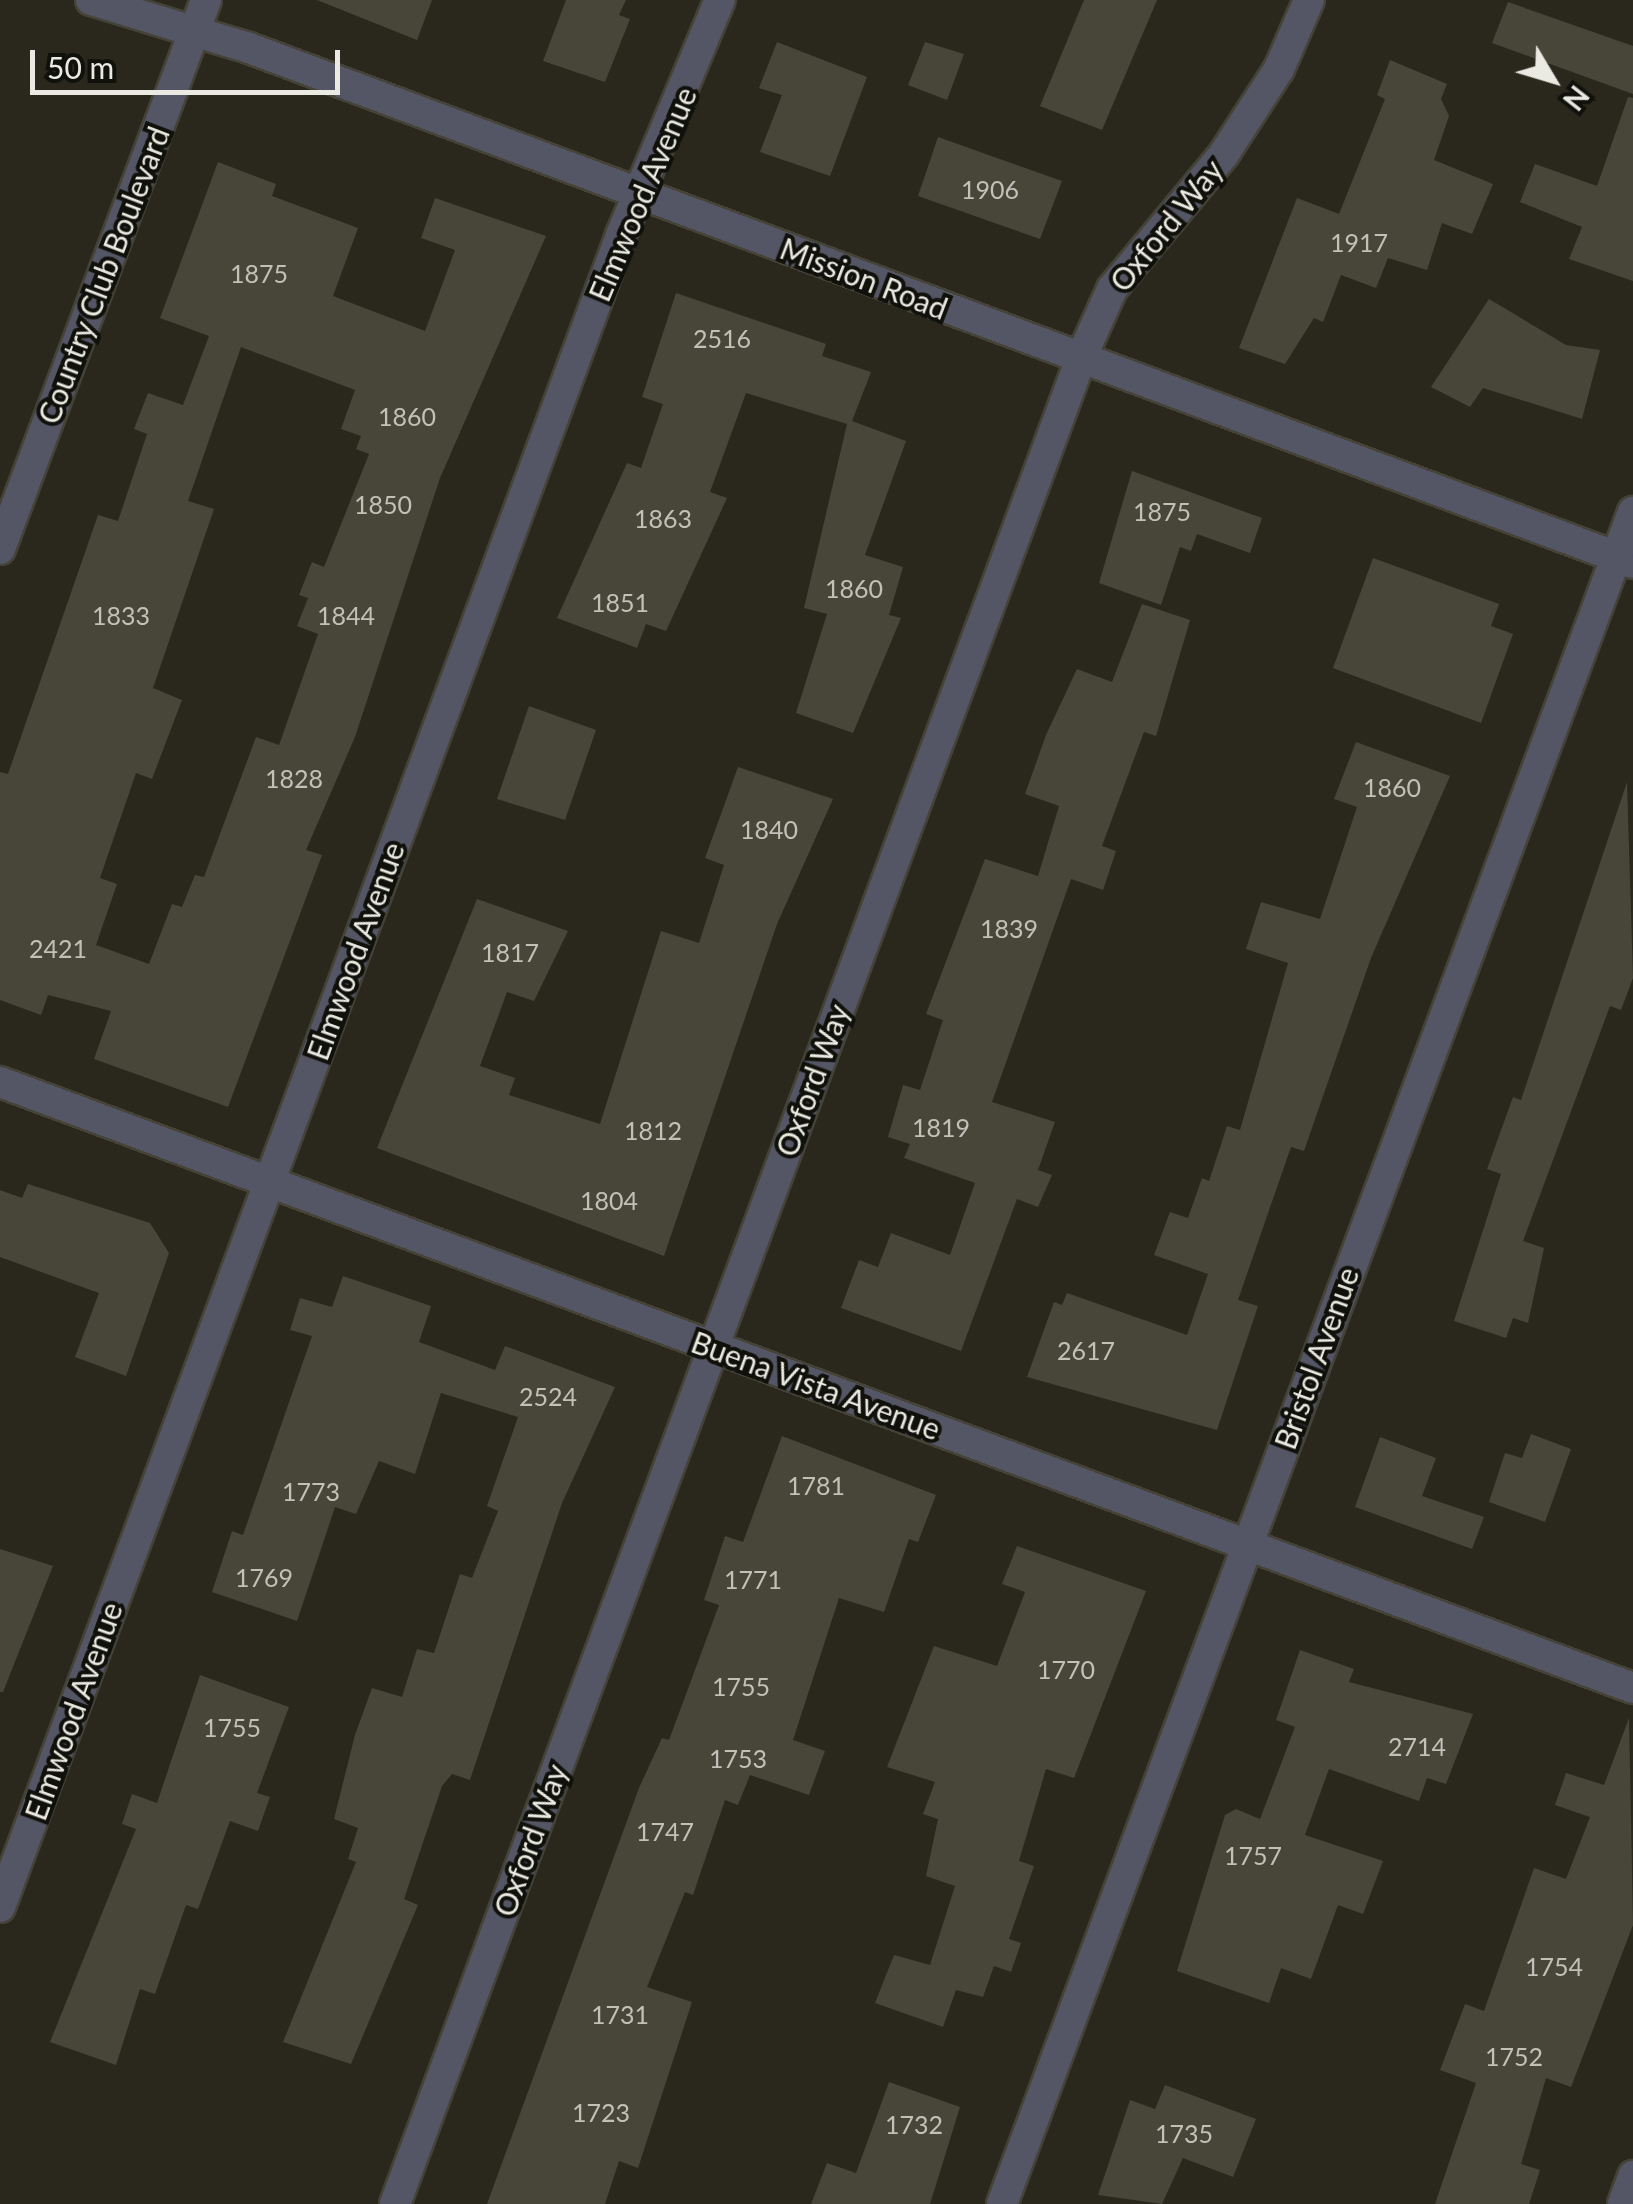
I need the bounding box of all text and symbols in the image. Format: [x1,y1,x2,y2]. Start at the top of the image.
scale bar [35,30,345,92]
north arrow [1503,30,1603,130]
text: 50 m [47,49,114,85]
text: N [1557,79,1597,117]
street label: Elmwood Avenue [580,81,704,307]
street label: Country Club Boulevard [30,121,176,429]
street label: Oxford Way [1102,152,1230,298]
house number: 1906 [961,174,1019,204]
house number: 1917 [1330,227,1388,257]
street label: Mission Road [775,230,953,326]
house number: 1875 [230,258,288,288]
house number: 2516 [693,323,751,353]
house number: 1860 [378,401,436,431]
house number: 1850 [354,489,412,519]
house number: 1875 [1133,496,1191,526]
house number: 1863 [634,503,692,533]
house number: 1860 [825,573,883,603]
house number: 1851 [591,587,649,617]
house number: 1833 [92,600,150,630]
house number: 1844 [317,600,375,630]
house number: 1828 [265,763,323,793]
house number: 1860 [1363,772,1421,802]
house number: 1840 [740,814,798,844]
street label: Elmwood Avenue [299,837,411,1065]
house number: 1839 [980,913,1038,943]
house number: 2421 [29,933,87,963]
house number: 1817 [481,937,539,967]
street label: Oxford Way [768,999,856,1161]
house number: 1819 [912,1112,970,1142]
house number: 1812 [624,1115,682,1145]
house number: 1804 [580,1185,638,1215]
street label: Bristol Avenue [1266,1262,1366,1454]
street label: Buena Vista Avenue [686,1323,946,1447]
house number: 2617 [1057,1335,1115,1365]
house number: 2524 [519,1381,577,1411]
house number: 1781 [787,1470,845,1500]
house number: 1773 [282,1476,340,1506]
house number: 1769 [235,1562,293,1592]
house number: 1771 [724,1564,782,1594]
street label: Elmwood Avenue [17,1597,129,1825]
house number: 1770 [1037,1654,1095,1684]
house number: 1755 [712,1671,770,1701]
house number: 1755 [203,1712,261,1742]
house number: 2714 [1388,1731,1446,1761]
house number: 1753 [709,1743,767,1773]
street label: Oxford Way [486,1759,574,1921]
house number: 1747 [636,1816,694,1846]
house number: 1757 [1224,1840,1282,1870]
house number: 1754 [1525,1951,1583,1981]
house number: 1731 [591,1999,649,2029]
house number: 1752 [1485,2041,1543,2071]
house number: 1723 [572,2097,630,2127]
house number: 1732 [885,2109,943,2139]
house number: 1735 [1155,2118,1213,2148]

